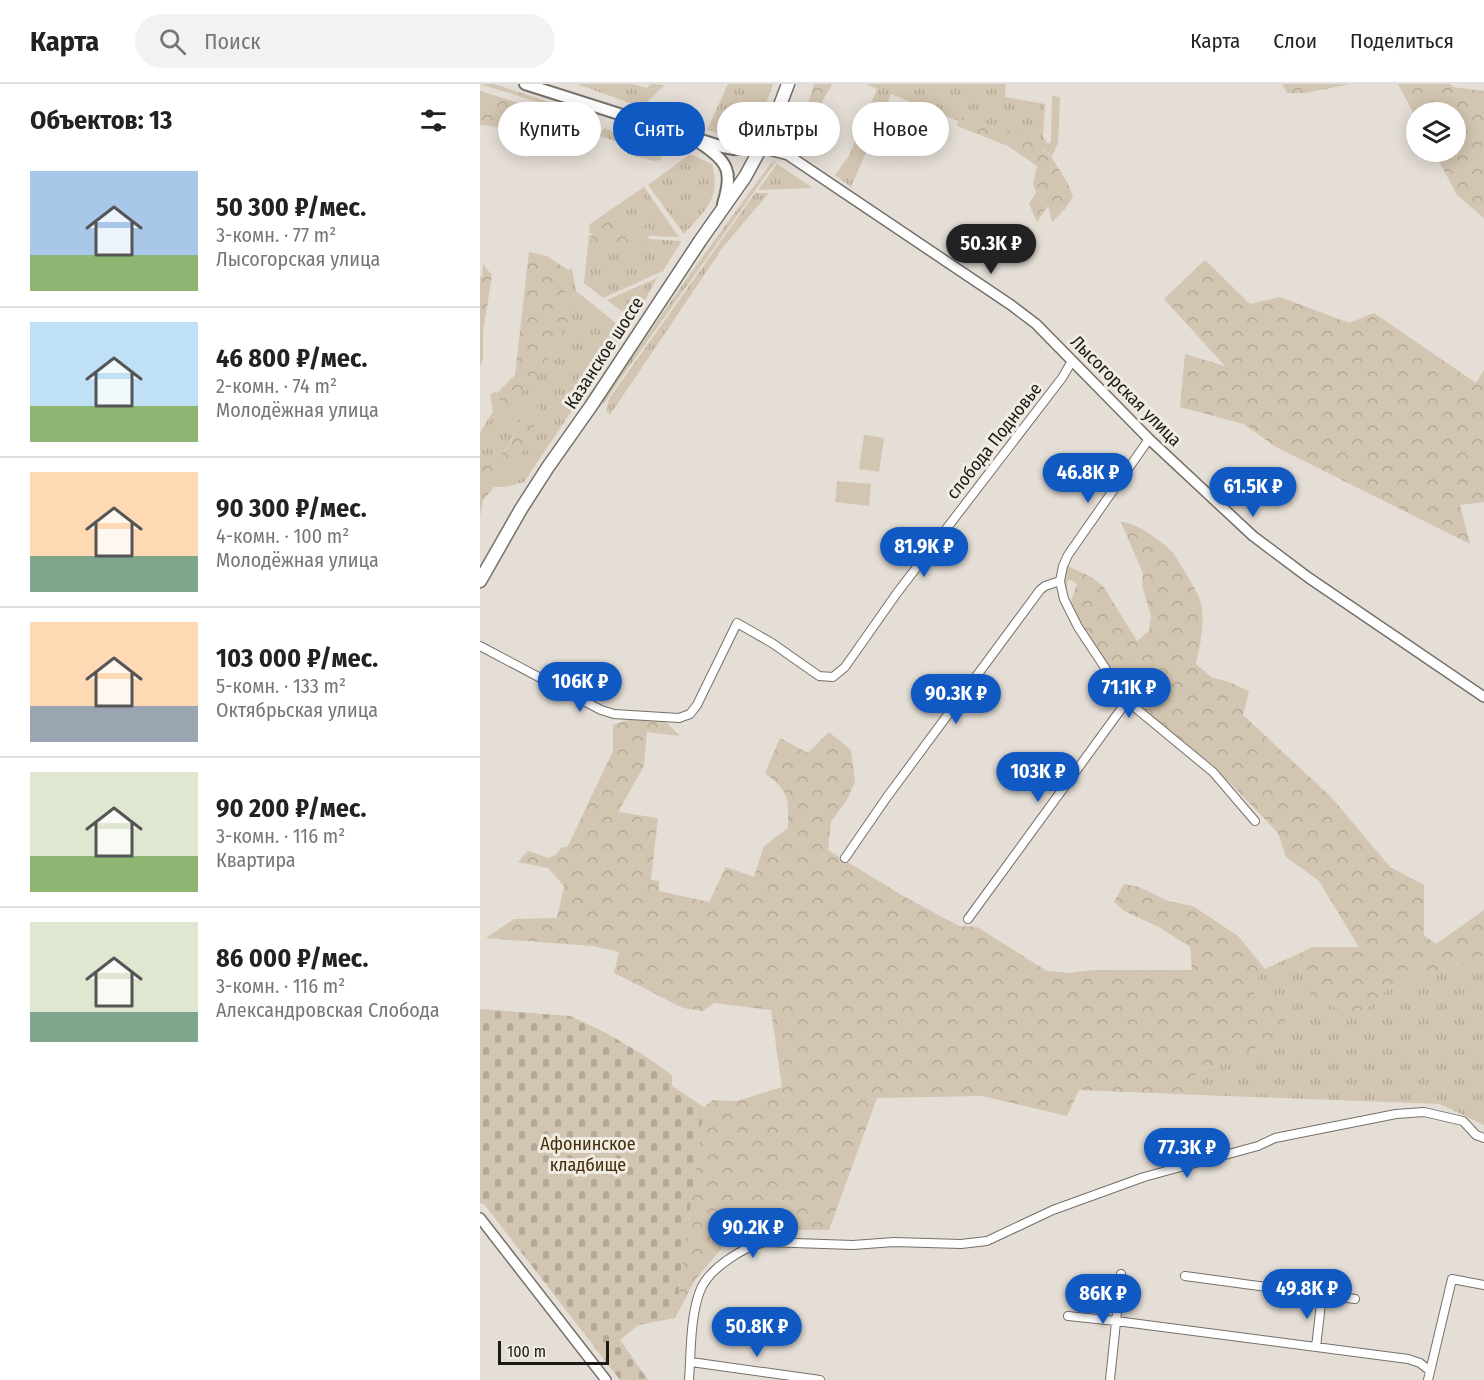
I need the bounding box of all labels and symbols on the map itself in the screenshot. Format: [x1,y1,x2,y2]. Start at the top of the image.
pin: 50.3K ₽ [936,224,1046,275]
street label: Казанское шоссе [560,293,648,413]
street label: Лысогорская улица [1066,331,1186,451]
street label: слобода Подновье [942,378,1046,504]
pin: 46.8K ₽ [1033,453,1143,504]
pin: 61.5K ₽ [1198,467,1308,518]
pin: 81.9K ₽ [869,527,979,578]
pin: 106K ₽ [531,662,629,713]
pin: 71.1K ₽ [1074,668,1184,719]
pin: 90.3K ₽ [901,674,1011,725]
pin: 103K ₽ [989,752,1087,803]
pin: 77.3K ₽ [1132,1128,1242,1179]
park label: Афонинское кладбище [540,1133,636,1176]
pin: 90.2K ₽ [698,1208,808,1259]
pin: 49.8K ₽ [1252,1269,1362,1320]
pin: 86K ₽ [1061,1274,1145,1325]
pin: 50.8K ₽ [702,1307,812,1358]
scale bar [498,1338,609,1366]

